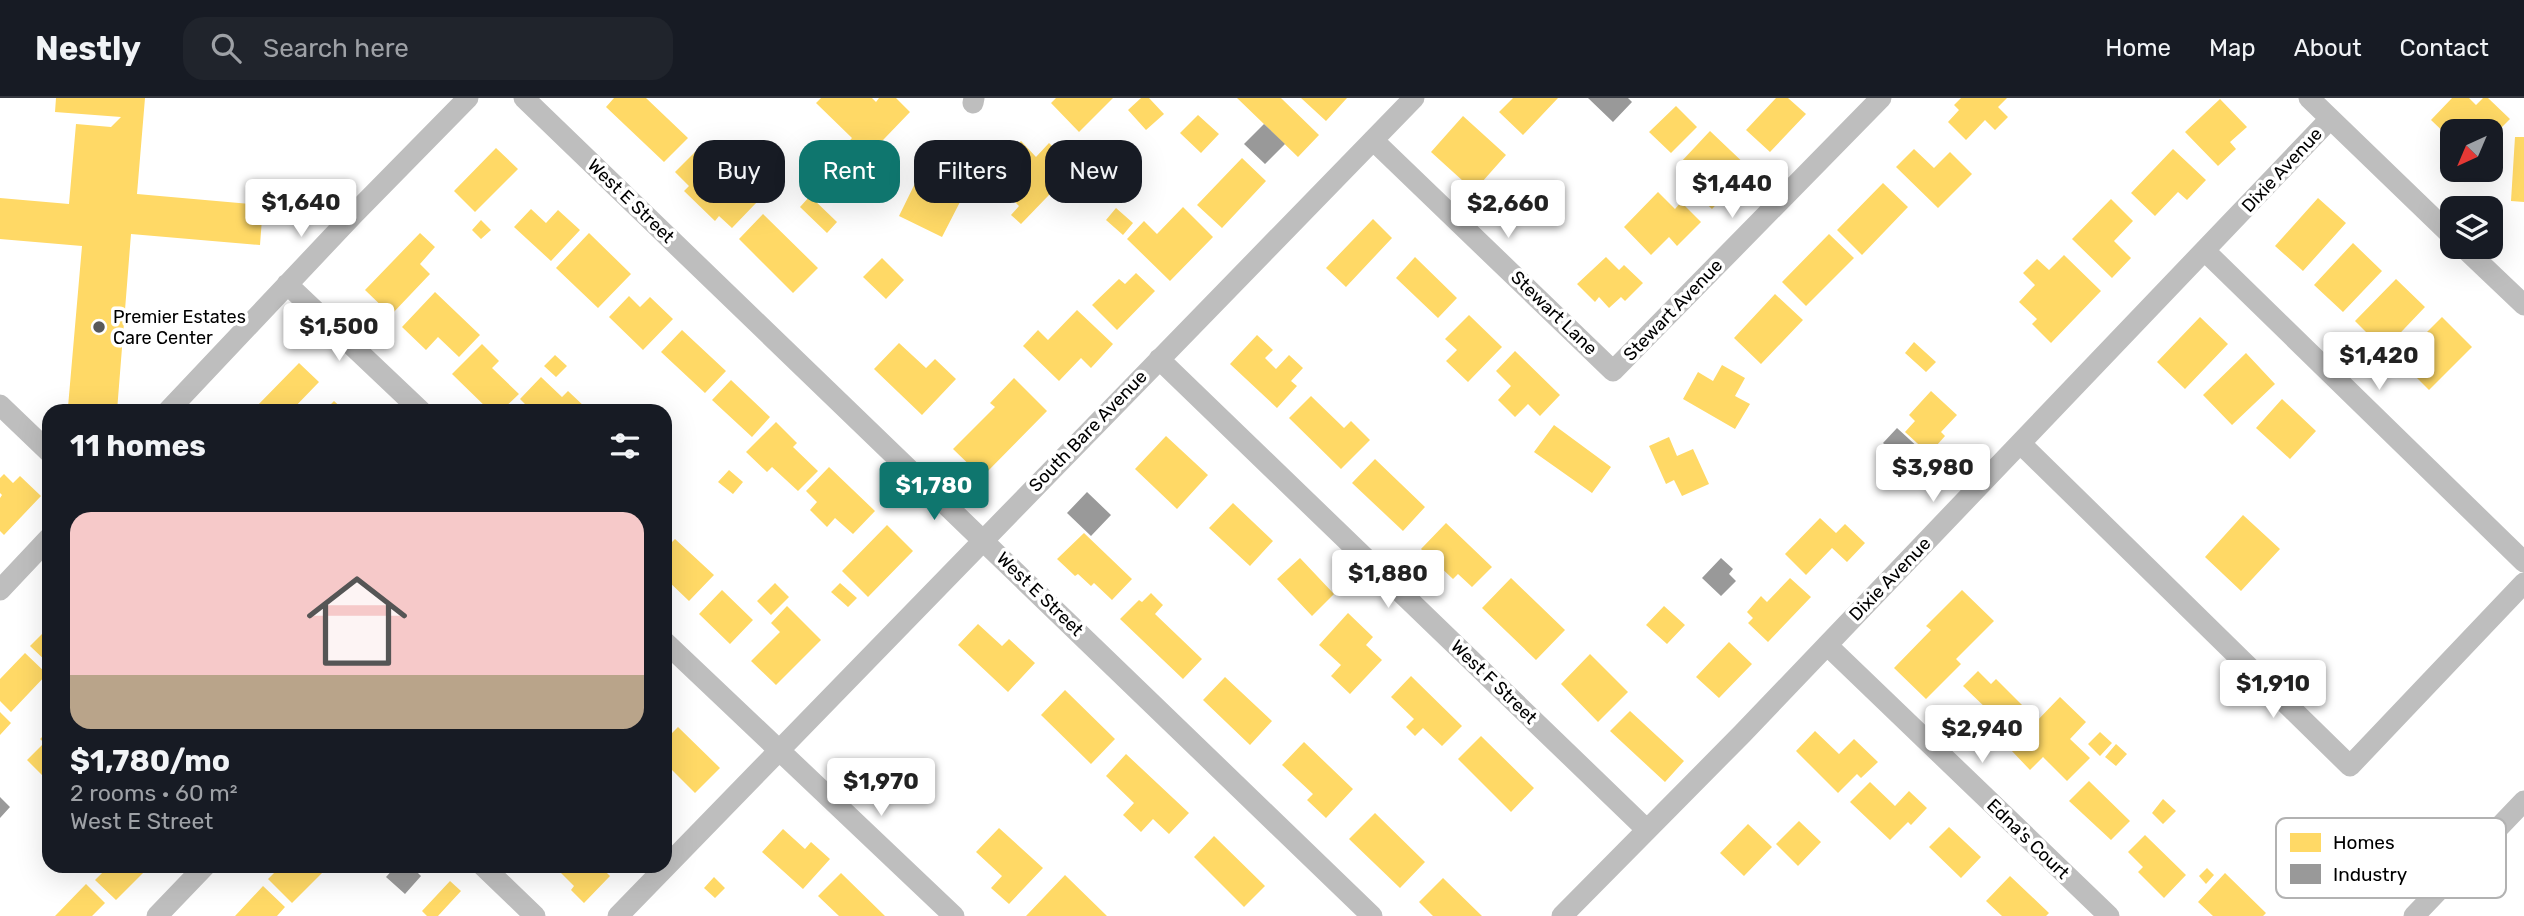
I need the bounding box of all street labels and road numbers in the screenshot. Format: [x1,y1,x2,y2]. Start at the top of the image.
street label: Dixie Avenue [2237,123,2327,217]
street label: West E Street [583,154,679,248]
street label: Stewart Avenue [1619,255,1727,365]
street label: Stewart Lane [1506,266,1602,360]
street label: South Bare Avenue [1024,366,1152,496]
street label: Dixie Avenue [1845,533,1935,625]
street label: West E Street [992,547,1088,641]
street label: West F Street [1446,635,1542,729]
street label: Edna's Court [1982,794,2074,884]

